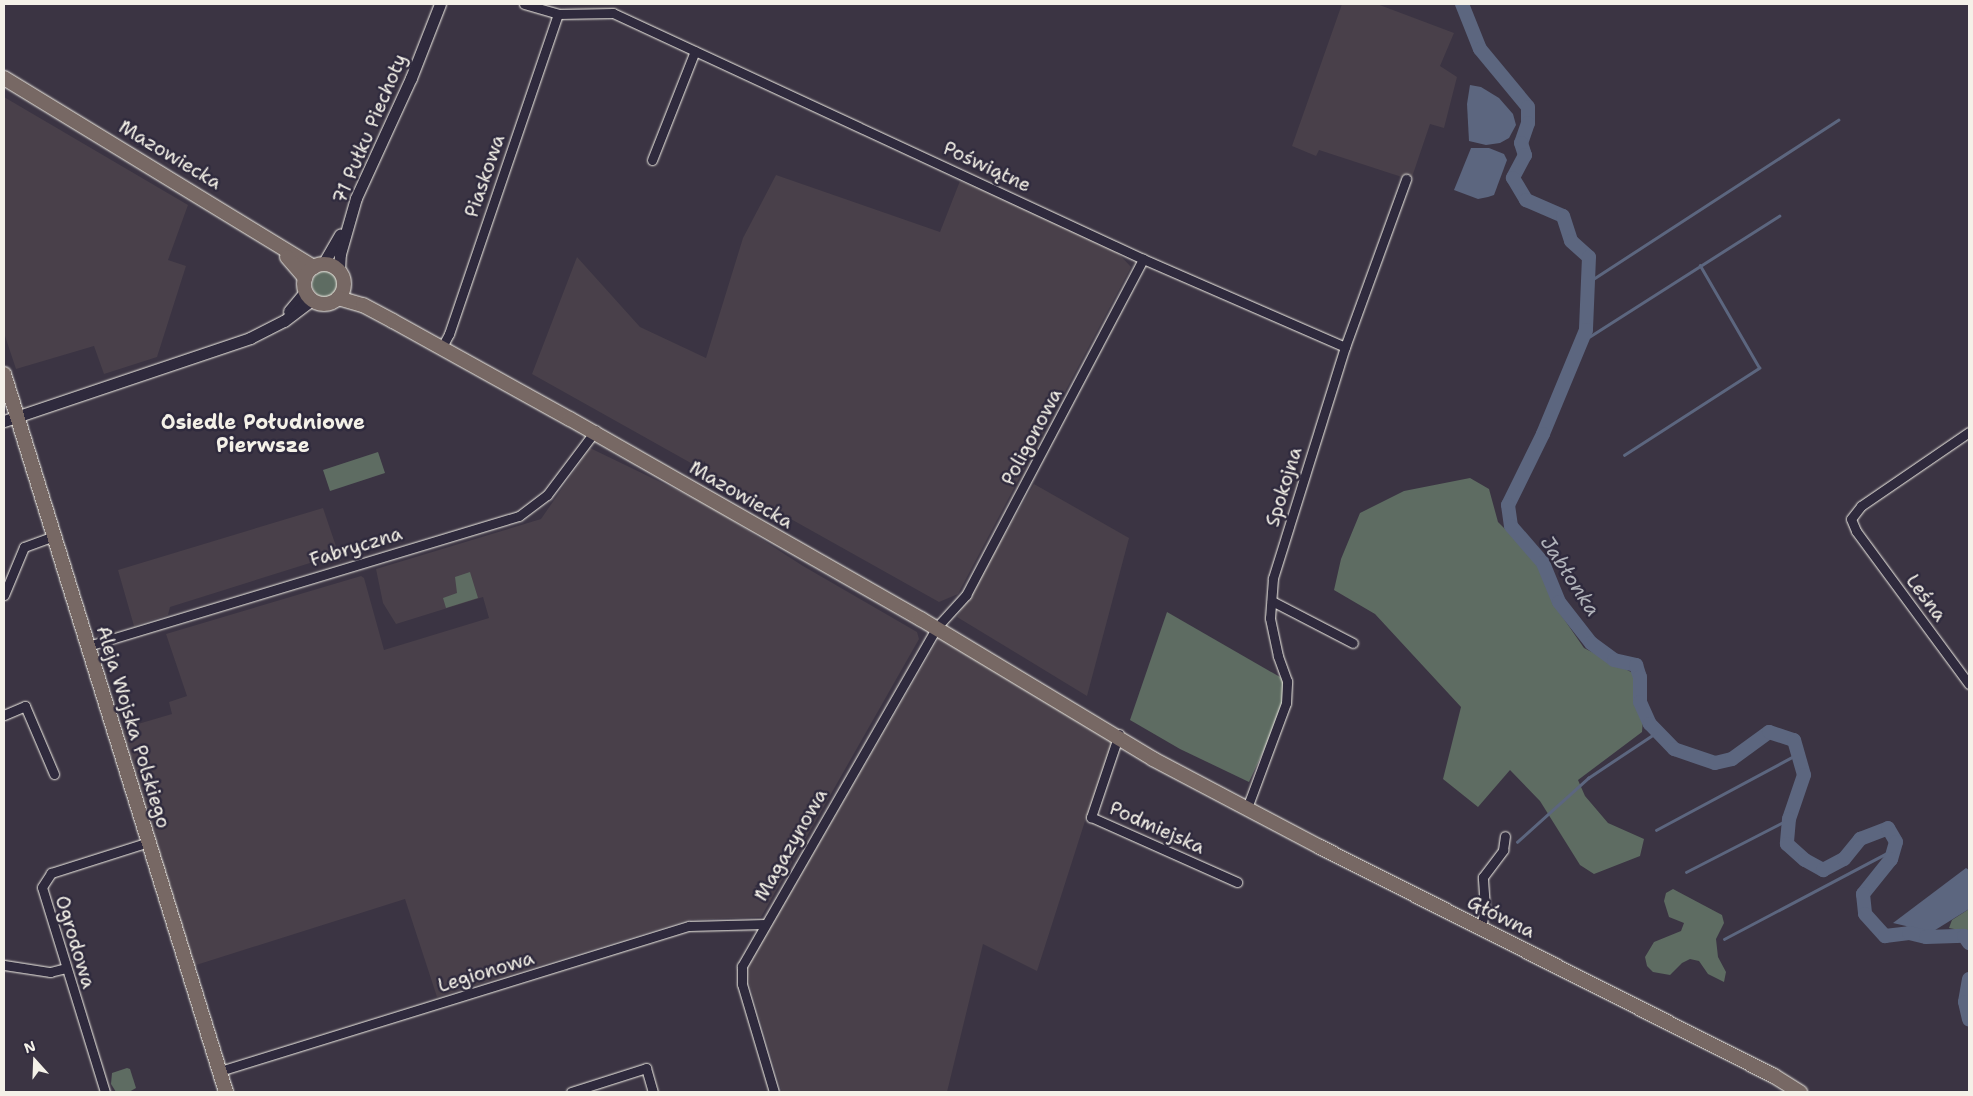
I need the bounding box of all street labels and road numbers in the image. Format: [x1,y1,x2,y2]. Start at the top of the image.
street label: 71 Pułku Piechoty [328,51,412,207]
street label: Mazowiecka [115,115,225,195]
street label: Piaskowa [460,132,510,220]
street label: Poświątne [940,137,1034,197]
street label: Poligonowa [997,385,1067,489]
street label: Spokojna [1261,444,1307,530]
street label: Mazowiecka [685,456,797,534]
street label: Fabryczna [307,522,405,572]
street label: Leśna [1901,570,1951,626]
street label: Aleja Wojska Polskiego [91,623,175,831]
street label: Magazynowa [750,785,832,905]
street label: Podmiejska [1106,797,1208,859]
street label: Główna [1463,891,1539,943]
street label: Ogrodowa [50,893,100,991]
street label: Legionowa [435,947,537,997]

